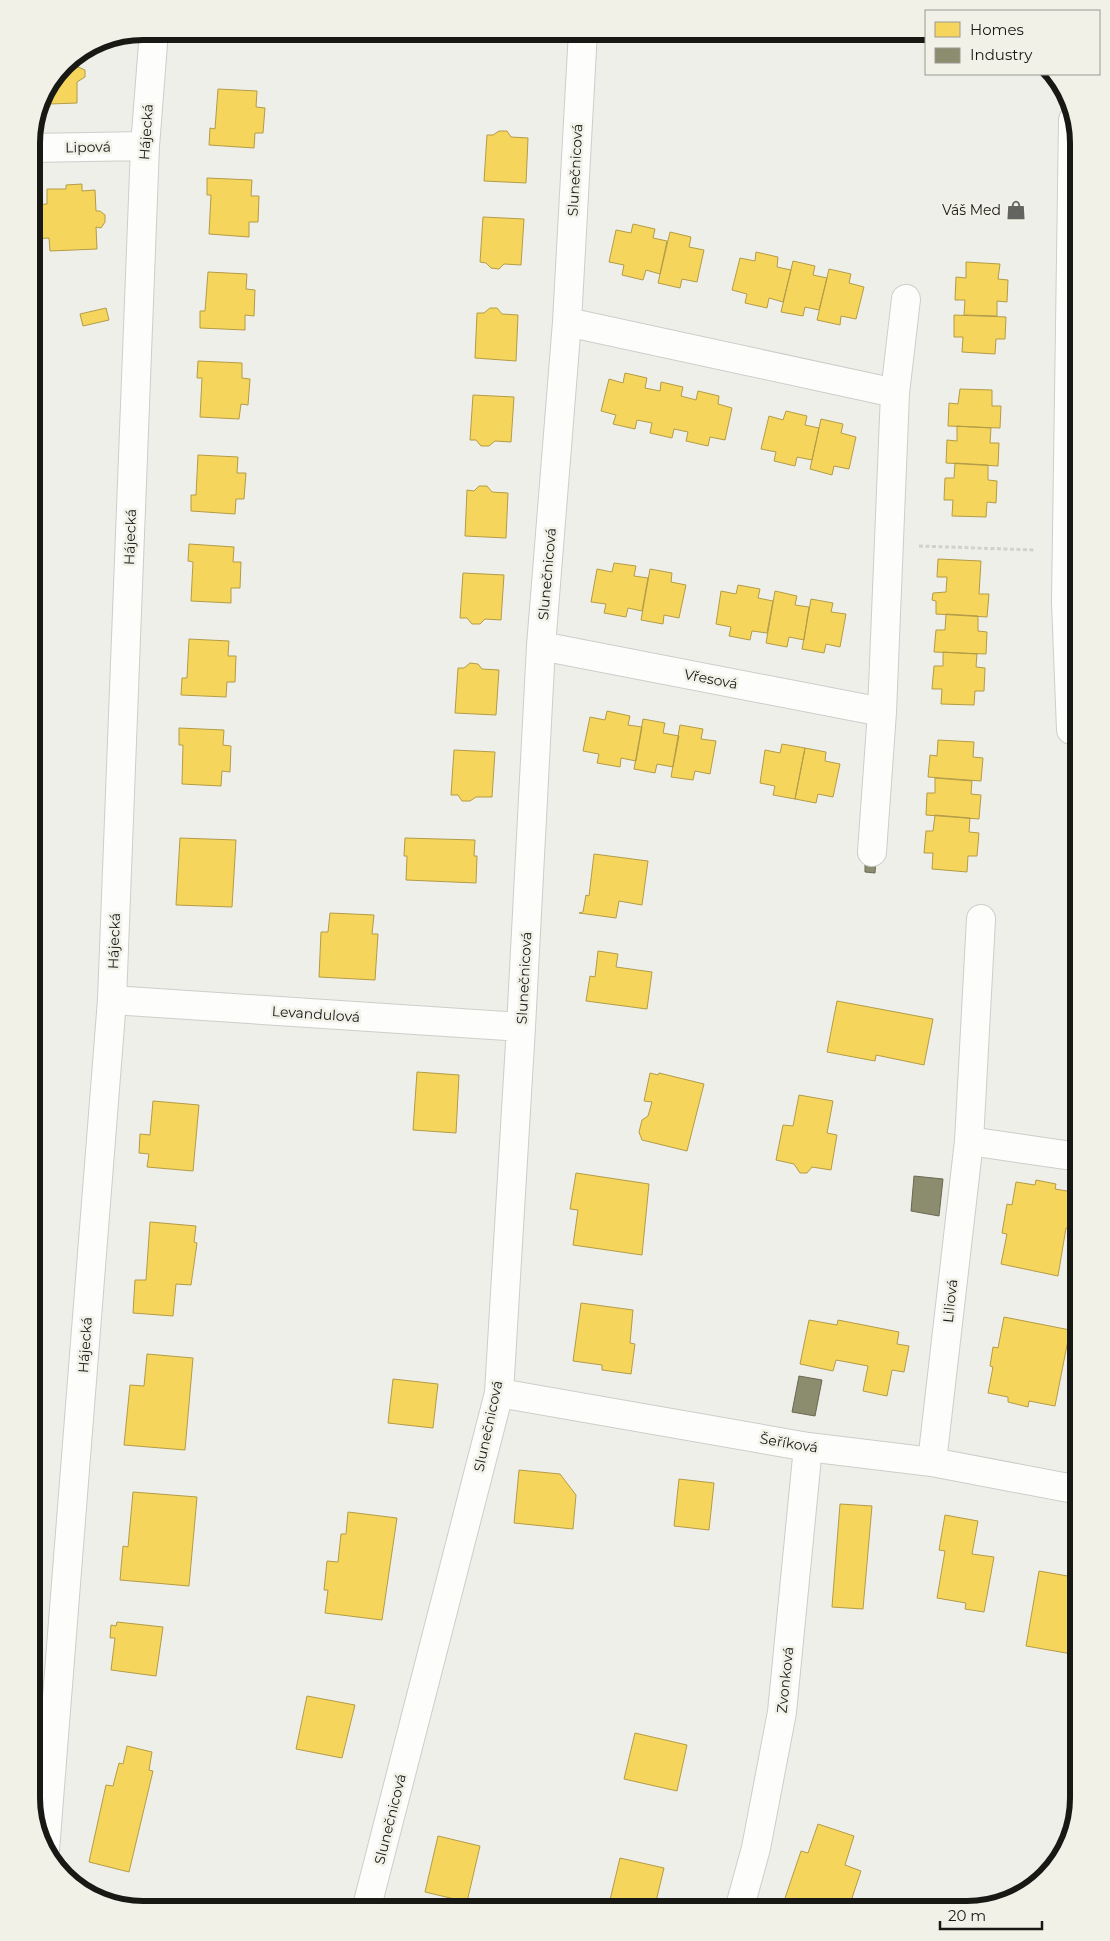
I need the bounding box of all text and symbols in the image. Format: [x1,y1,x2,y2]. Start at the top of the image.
legend [925,10,1100,75]
text: Homes [970,20,1024,39]
text: Industry [970,45,1033,64]
street label: Hájecká [135,103,157,161]
street label: Slunečnicová [564,123,586,217]
street label: Lipová [65,138,111,156]
shop icon: Váš Med [1005,199,1027,221]
place label: Váš Med [942,201,1001,219]
street label: Hájecká [120,509,140,565]
street label: Slunečnicová [534,527,560,621]
street label: Vřesová [683,665,739,693]
street label: Hájecká [104,913,124,969]
street label: Slunečnicová [513,931,535,1025]
street label: Levandulová [271,1002,361,1026]
street label: Liliová [939,1278,961,1324]
street label: Hájecká [74,1316,96,1374]
street label: Slunečnicová [470,1379,506,1473]
street label: Šeříková [759,1430,819,1456]
street label: Zvonková [773,1646,797,1714]
street label: Slunečnicová [370,1772,410,1866]
scale bar [940,1898,1042,1930]
text: 20 m [948,1906,986,1925]

